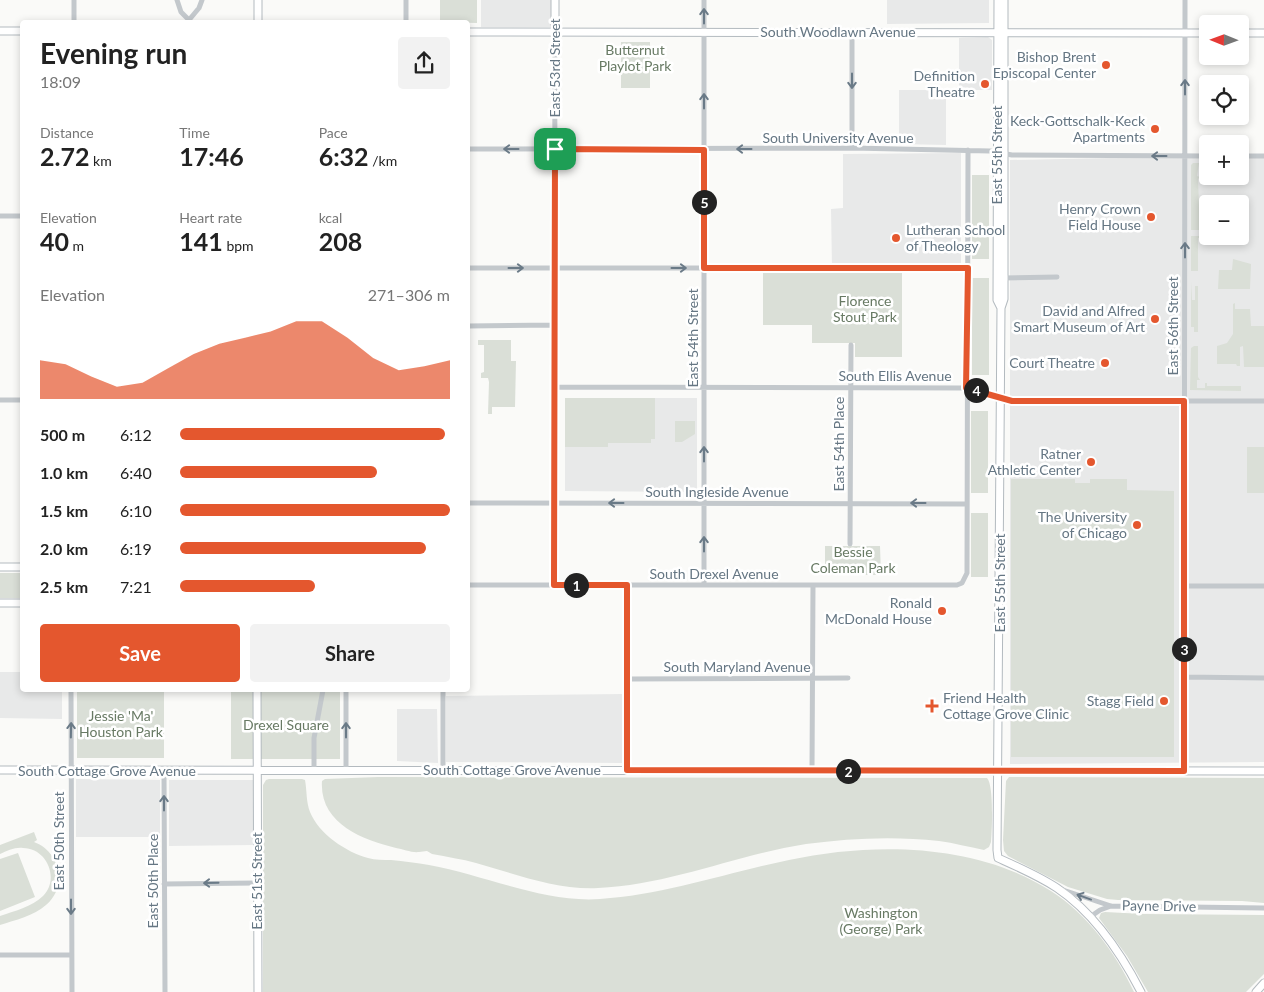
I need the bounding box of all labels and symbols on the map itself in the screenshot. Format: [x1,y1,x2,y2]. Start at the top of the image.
one-way arrow [699,8,709,24]
north arrow [1199,15,1249,65]
street label: East 53rd Street [546,19,563,117]
street label: South Woodlawn Avenue [760,23,916,40]
park label: Butternut Playlot Park [599,41,672,74]
place label: Bishop Brent Episcopal Center [993,48,1096,81]
marker: Bishop Brent Episcopal Center [1100,59,1112,71]
place label: Definition Theatre [914,67,975,100]
one-way arrow [847,73,857,89]
marker: Definition Theatre [979,78,991,90]
one-way arrow [1180,80,1190,96]
one-way arrow [699,93,709,110]
street label: East 55th Street [988,105,1005,205]
place label: Keck-Gottschalk-Keck Apartments [1010,112,1146,145]
marker: Keck-Gottschalk-Keck Apartments [1149,123,1161,135]
pin [534,128,576,170]
street label: South University Avenue [762,129,914,146]
one-way arrow [504,144,520,154]
one-way arrow [736,144,752,154]
one-way arrow [1151,151,1168,161]
pin: 5 [692,190,716,214]
place label: Henry Crown Field House [1059,200,1141,233]
marker: Henry Crown Field House [1145,211,1157,223]
place label: Lutheran School of Theology [906,221,1005,254]
marker: Lutheran School of Theology [890,232,902,244]
one-way arrow [1180,242,1190,258]
one-way arrow [508,263,524,273]
one-way arrow [670,263,686,273]
street label: East 56th Street [1164,276,1181,376]
street label: East 54th Street [684,288,701,388]
park label: Florence Stout Park [833,292,898,325]
place label: David and Alfred Smart Museum of Art [1013,302,1145,335]
marker: David and Alfred Smart Museum of Art [1149,313,1161,325]
place label: Court Theatre [1009,354,1095,371]
marker: Court Theatre [1099,357,1111,369]
street label: South Ellis Avenue [838,367,952,384]
pin: 4 [964,378,988,402]
street label: East 54th Place [830,397,847,491]
place label: Ratner Athletic Center [988,445,1081,478]
one-way arrow [699,447,709,463]
marker: Ratner Athletic Center [1085,456,1097,468]
street label: South Ingleside Avenue [645,483,789,500]
one-way arrow [608,498,624,508]
one-way arrow [910,498,926,508]
place label: The University of Chicago [1038,508,1128,541]
marker: The University of Chicago [1131,519,1143,531]
street label: East 55th Street [991,533,1008,633]
one-way arrow [699,536,709,552]
park label: Bessie Coleman Park [810,543,896,576]
street label: South Drexel Avenue [649,565,779,582]
pin: 1 [564,572,588,598]
place label: Ronald McDonald House [825,594,932,627]
marker: Ronald McDonald House [936,605,948,617]
pin: 3 [1172,636,1196,662]
street label: South Maryland Avenue [663,658,811,675]
place label: Friend Health Cottage Grove Clinic [943,689,1070,722]
place label: Stagg Field [1087,692,1154,709]
marker: Stagg Field [1158,695,1170,707]
marker: Friend Health Cottage Grove Clinic [925,699,939,713]
park label: Jessie 'Ma' Houston Park [79,707,164,740]
park label: Drexel Square [243,716,329,733]
one-way arrow [341,722,351,738]
one-way arrow [66,723,76,739]
pin: 2 [836,758,860,784]
street label: South Cottage Grove Avenue [423,761,601,778]
street label: South Cottage Grove Avenue [18,762,196,779]
street label: East 50th Street [50,791,67,891]
one-way arrow [159,796,169,812]
street label: East 51st Street [248,832,265,930]
street label: East 50th Place [144,834,161,928]
one-way arrow [203,878,220,888]
one-way arrow [1077,892,1093,901]
street label: Payne Drive [1122,896,1196,915]
one-way arrow [66,898,76,915]
park label: Washington (George) Park [840,904,923,937]

